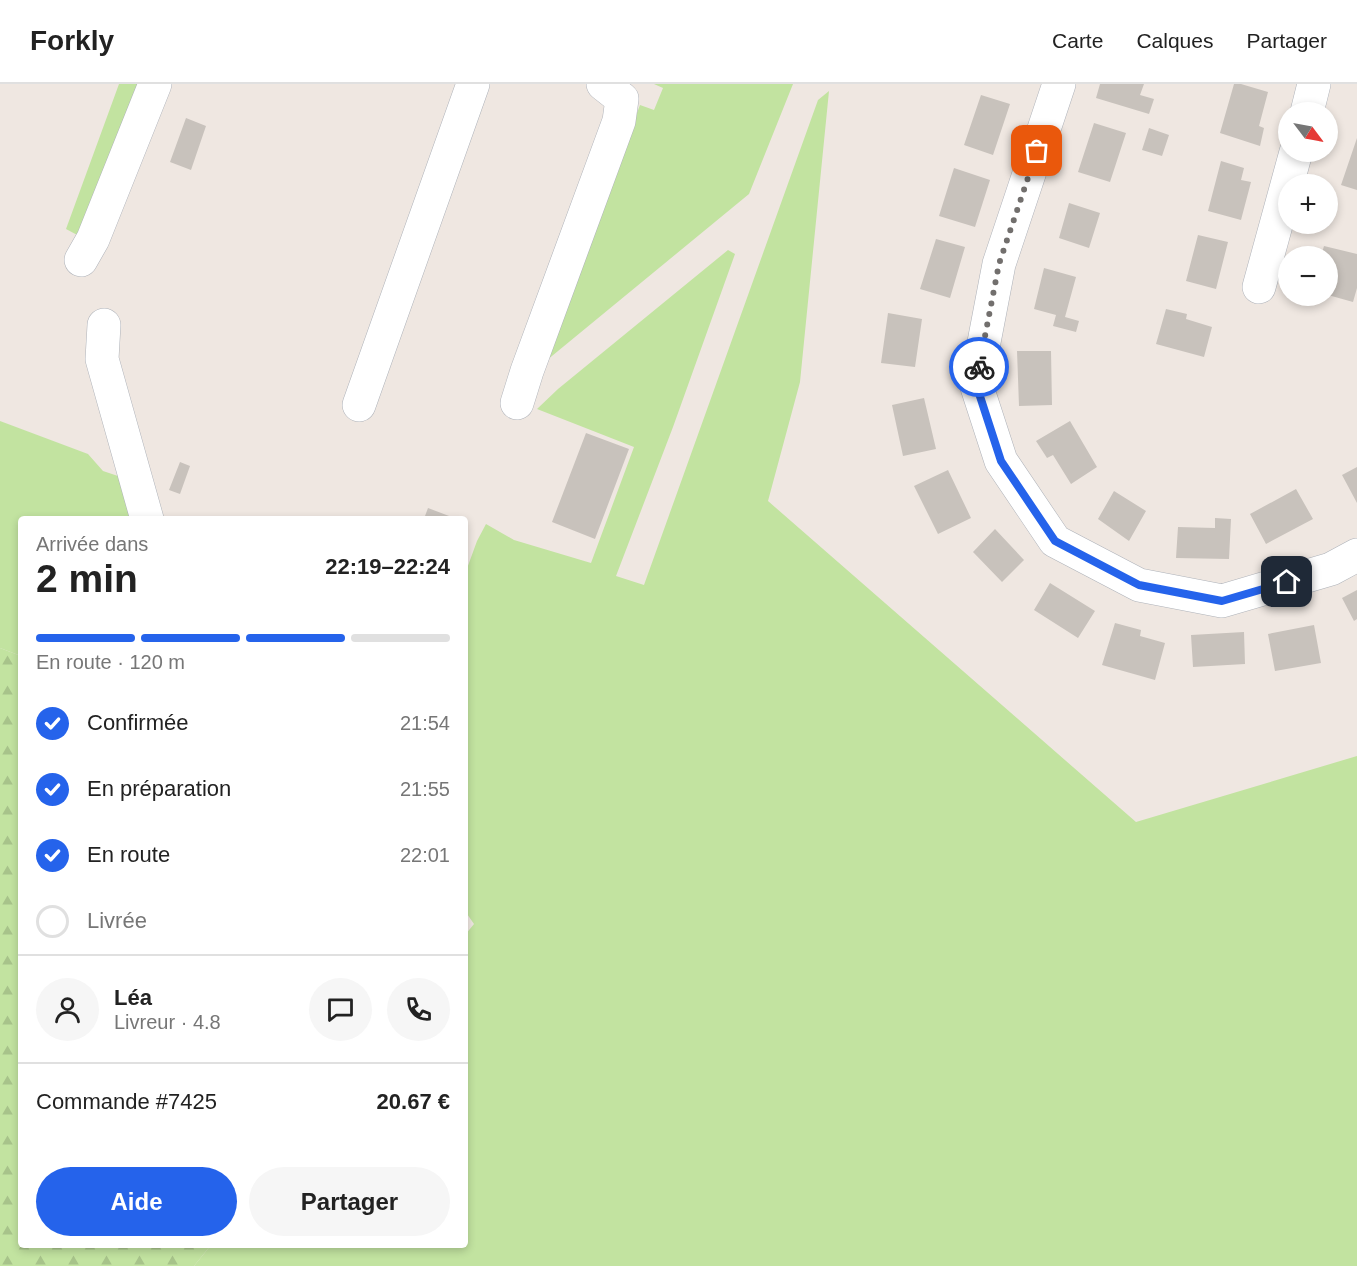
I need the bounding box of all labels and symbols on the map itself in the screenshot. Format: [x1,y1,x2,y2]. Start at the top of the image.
north arrow [1278,102,1338,162]
pin [1011,125,1062,176]
courier [949,337,1009,397]
pin [1261,556,1312,607]

